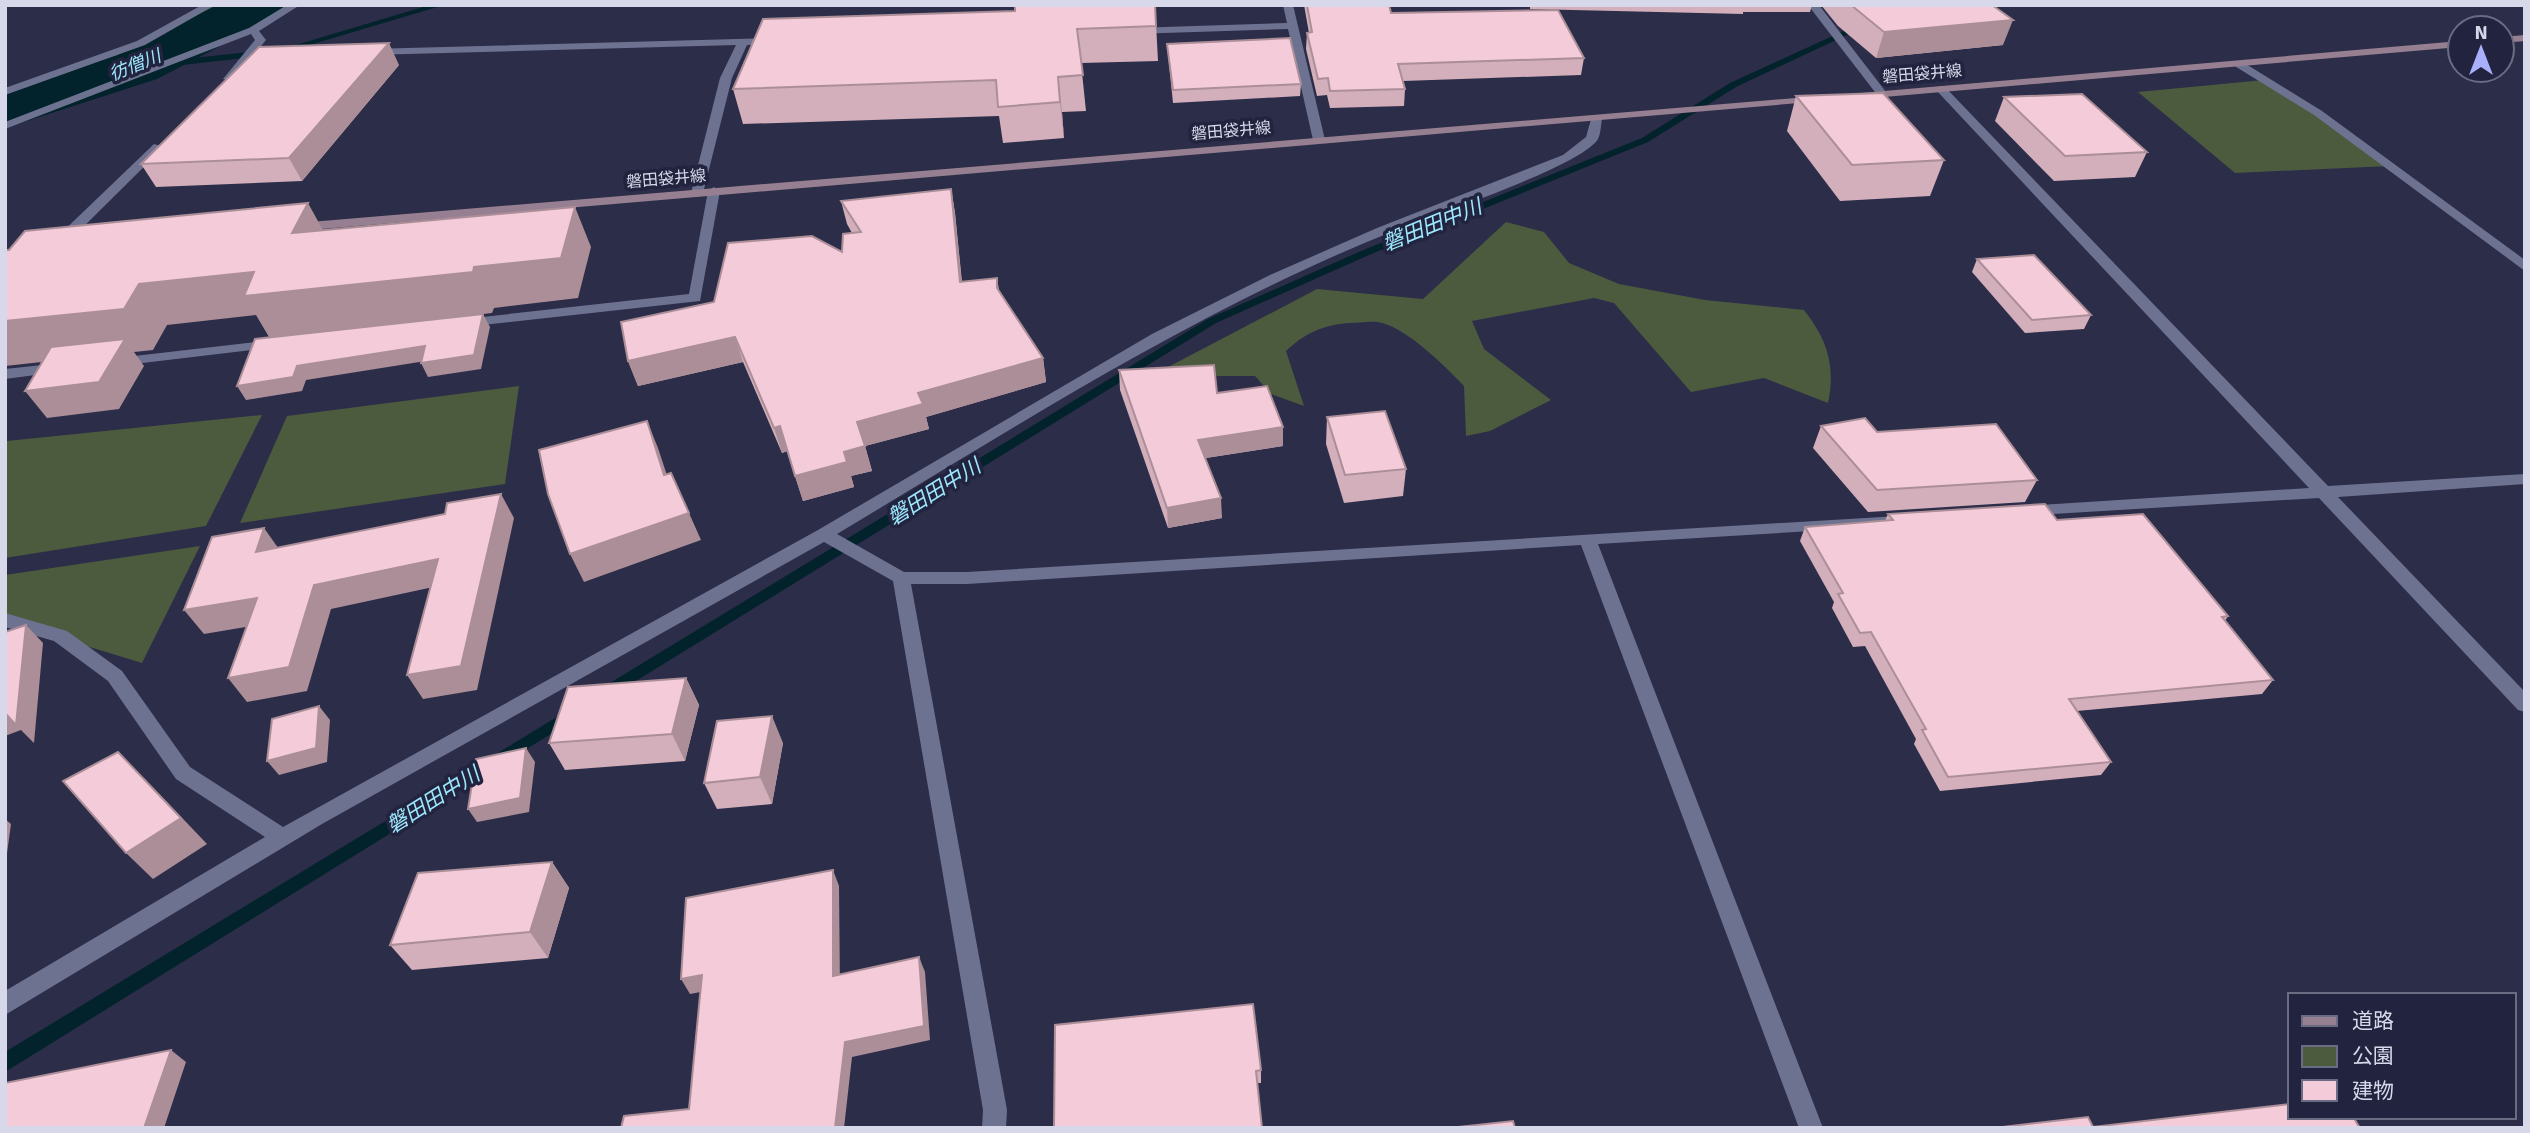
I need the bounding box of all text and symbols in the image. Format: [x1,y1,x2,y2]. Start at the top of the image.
north arrow [2446,14,2516,84]
text: N [2474,21,2488,45]
water label: 彷僧川 [106,44,166,85]
street label: 磐田袋井線 [1881,61,1963,87]
street label: 磐田袋井線 [1190,118,1272,144]
street label: 磐田袋井線 [625,166,707,192]
water label: 磐田田中川 [1378,193,1487,257]
water label: 磐田田中川 [883,452,987,531]
water label: 磐田田中川 [382,760,486,839]
legend [2288,993,2516,1119]
text: 道路 [2352,1008,2394,1034]
text: 公園 [2352,1043,2394,1069]
text: 建物 [2352,1078,2394,1104]

